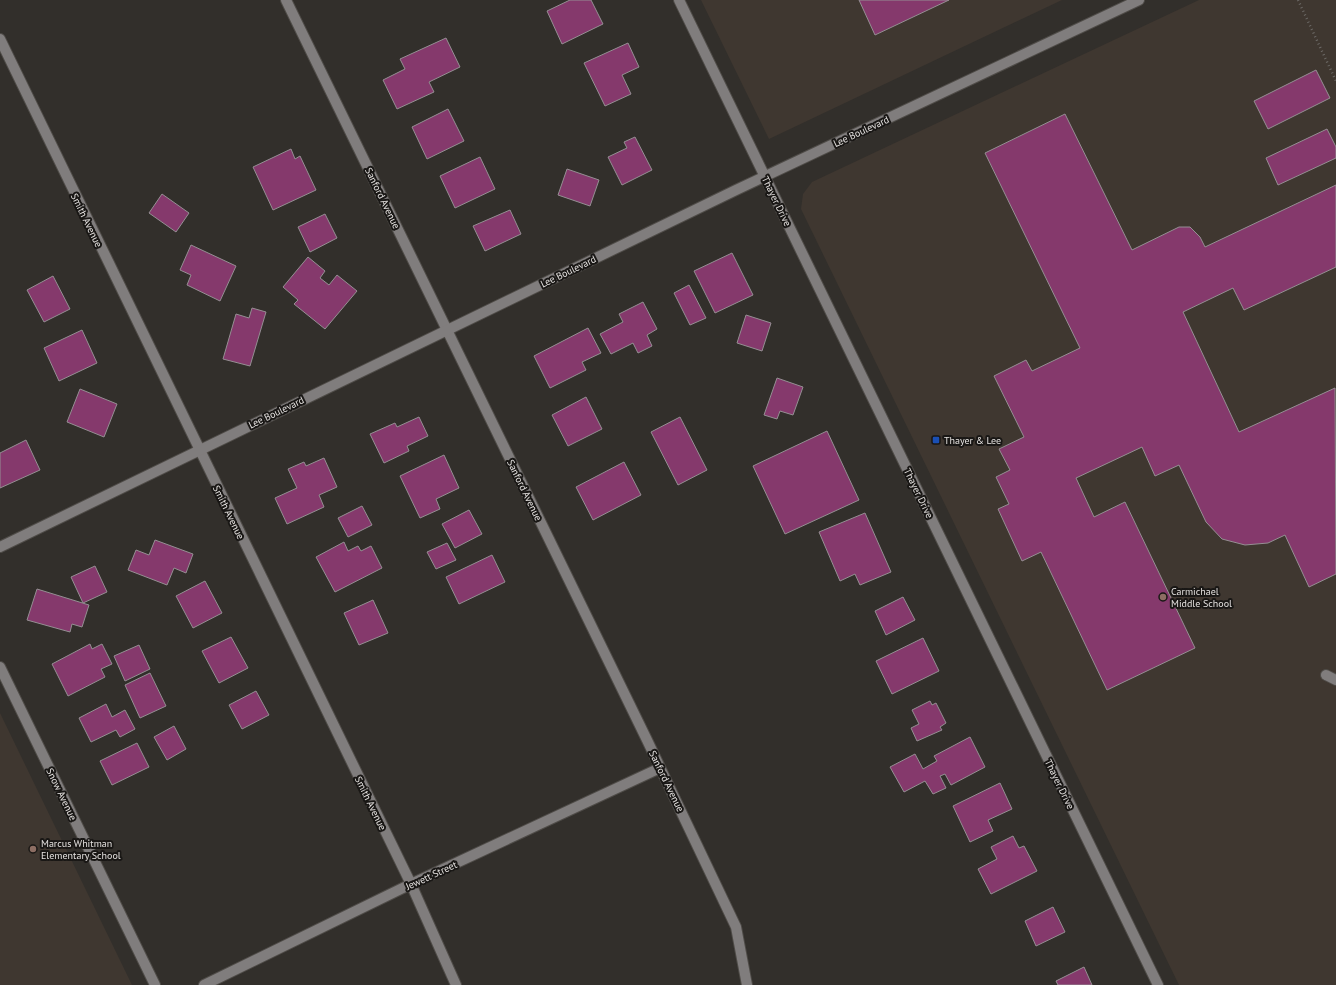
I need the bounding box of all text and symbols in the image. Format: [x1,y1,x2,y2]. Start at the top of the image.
street label: Lee Boulevard [831,113,891,150]
street label: Sanford Avenue [362,165,403,231]
street label: Thayer Drive [759,174,794,228]
street label: Smith Avenue [68,191,105,249]
street label: Lee Boulevard [538,252,598,290]
street label: Lee Boulevard [246,393,306,431]
place label: Thayer & Lee [944,434,1001,447]
marker: Thayer & Lee [931,435,941,445]
street label: Sanford Avenue [504,457,545,523]
street label: Thayer Drive [901,466,936,520]
street label: Smith Avenue [210,483,247,541]
place label: Carmichael Middle School [1171,585,1232,610]
marker: Carmichael Middle School [1158,592,1168,602]
street label: Sanford Avenue [646,748,687,814]
street label: Thayer Drive [1042,757,1077,811]
street label: Snow Avenue [43,766,80,823]
street label: Smith Avenue [352,774,389,832]
place label: Marcus Whitman Elementary School [41,837,121,862]
marker: Marcus Whitman Elementary School [28,844,38,854]
street label: Jewett Street [403,858,460,893]

